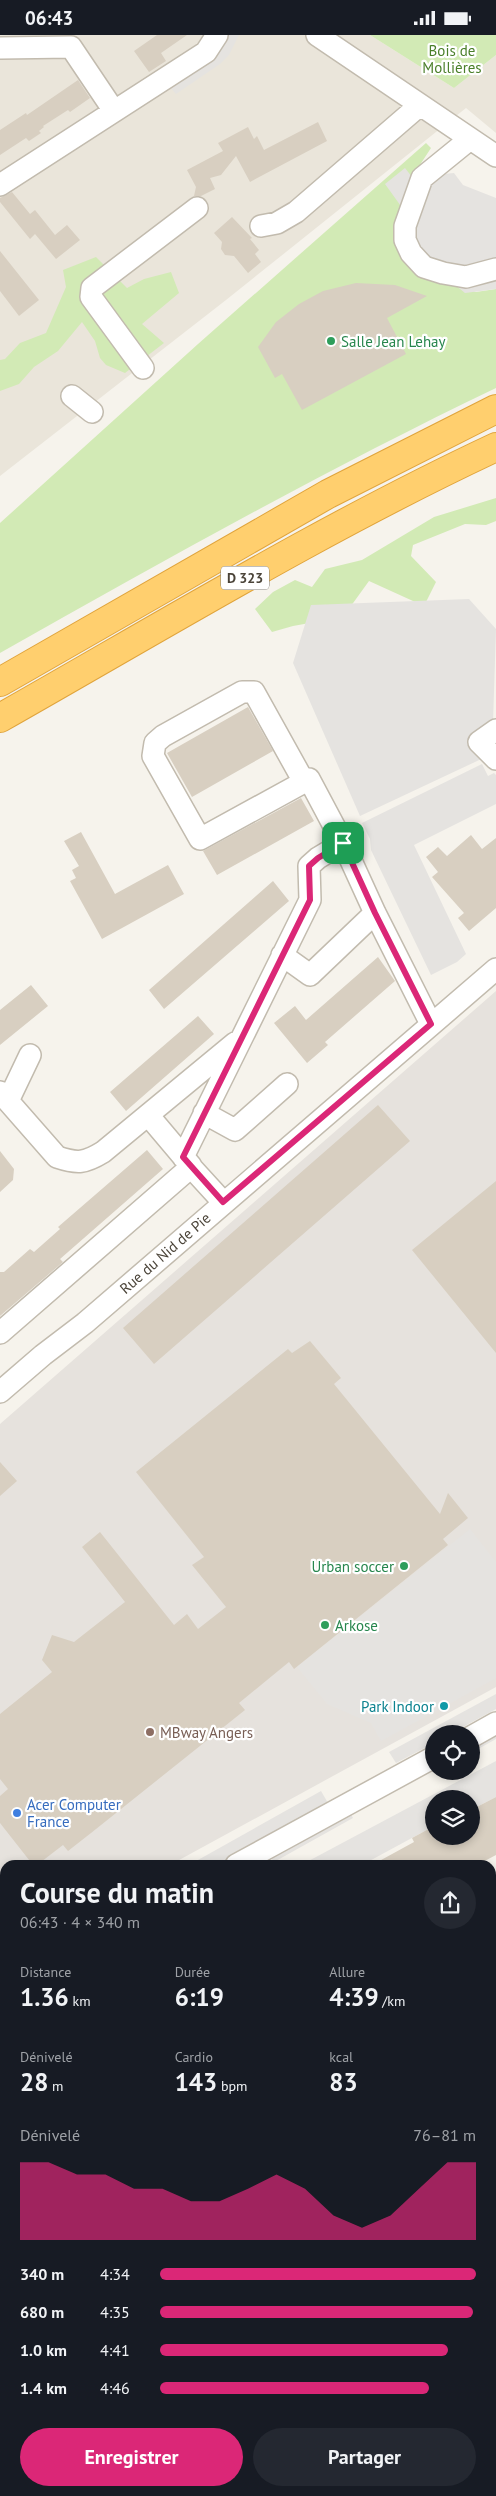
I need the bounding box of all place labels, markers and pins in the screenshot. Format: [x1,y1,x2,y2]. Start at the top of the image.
place label: Salle Jean Lehay [341,332,446,351]
marker: Salle Jean Lehay [325,335,337,347]
pin [322,822,364,864]
place label: Urban soccer [311,1557,394,1576]
marker: Urban soccer [398,1560,410,1572]
place label: Arkose [335,1616,378,1635]
marker: Arkose [319,1619,331,1631]
place label: Park Indoor [361,1697,434,1716]
marker: Park Indoor [438,1700,450,1712]
place label: MBway Angers [160,1723,253,1742]
marker: MBway Angers [144,1726,156,1738]
place label: Acer Computer France [27,1795,121,1831]
marker: Acer Computer France [11,1807,23,1819]

